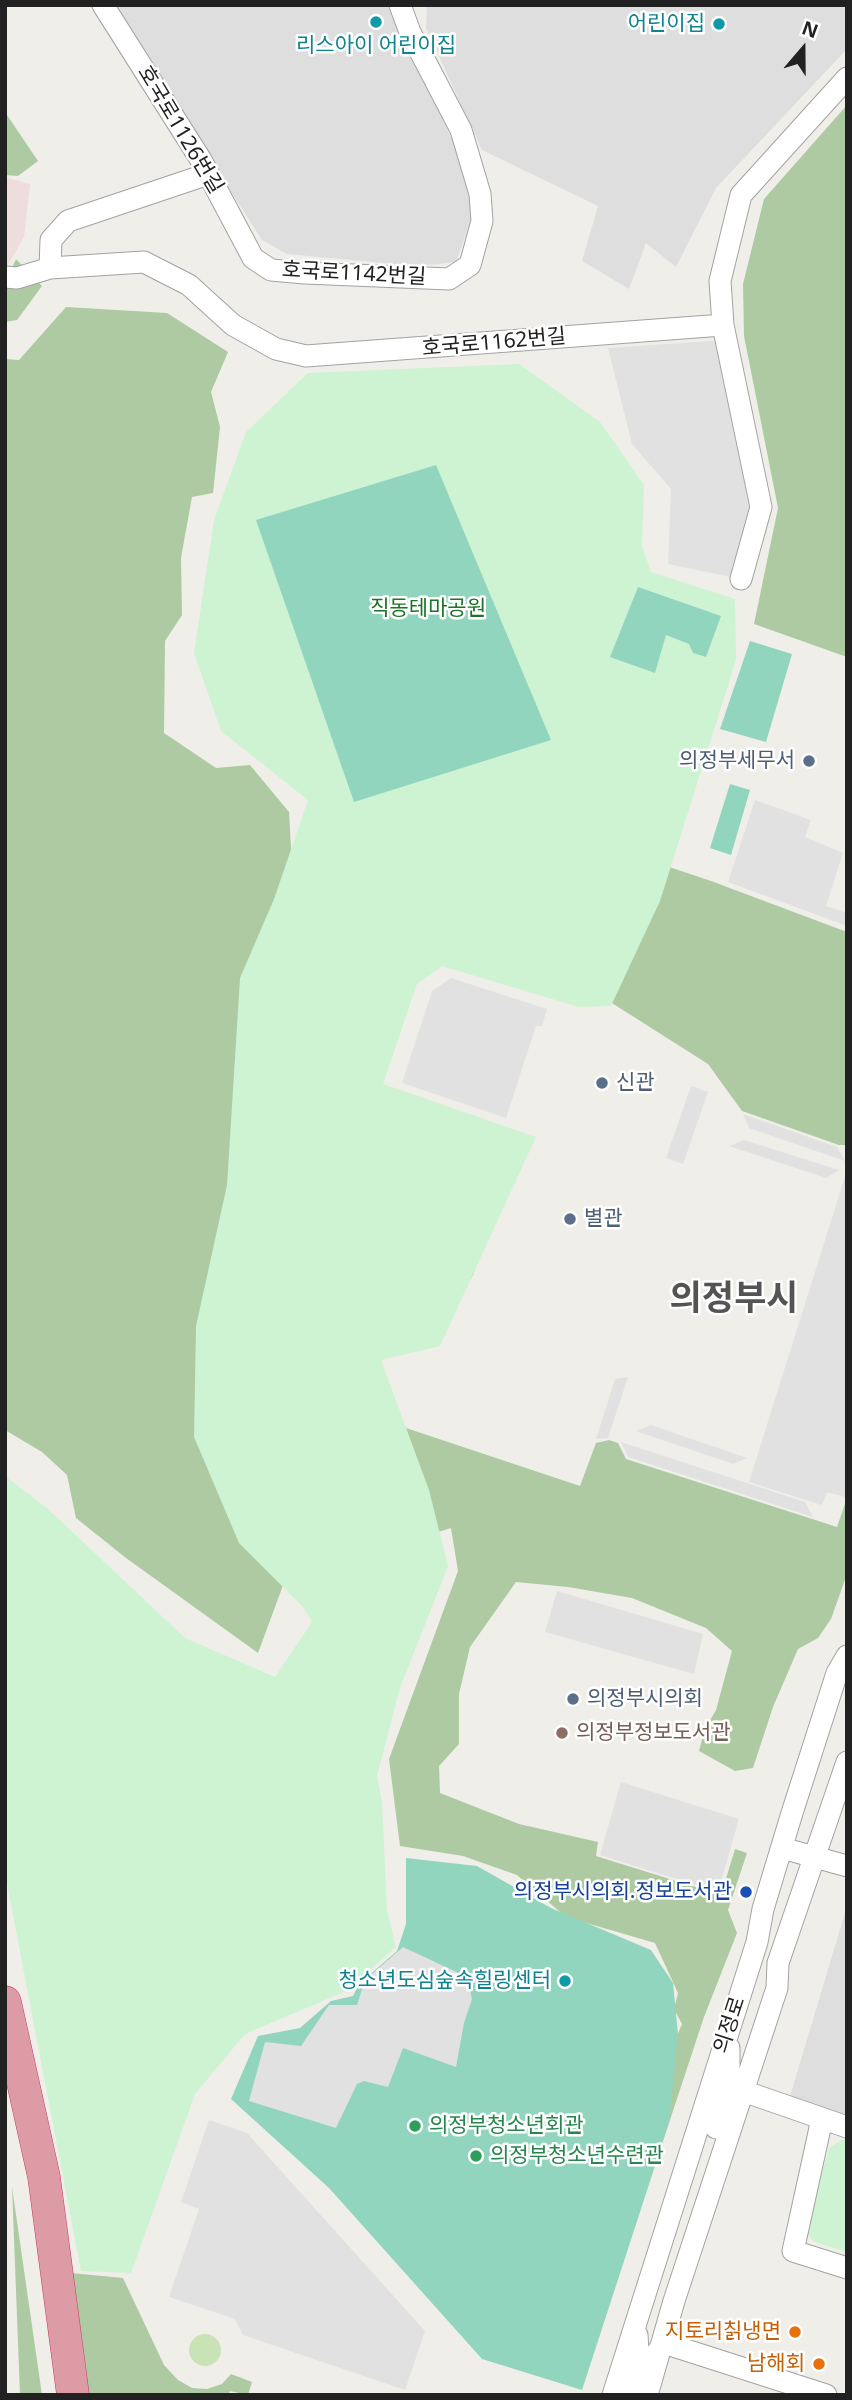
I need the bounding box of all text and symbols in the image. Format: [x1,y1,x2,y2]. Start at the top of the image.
place label: 어린이집 [628,11,705,37]
marker: 리스아이 어린이집 [368,14,384,30]
north arrow [768,14,838,84]
text: N [798,14,822,44]
marker: 어린이집 [711,16,727,32]
place label: 리스아이 어린이집 [296,33,456,59]
street label: 호국로1126번길 [132,62,228,198]
street label: 호국로1142번길 [281,258,427,290]
street label: 호국로1162번길 [421,324,567,362]
park label: 직동테마공원 [370,596,486,622]
place label: 의정부세무서 [679,748,795,774]
marker: 의정부세무서 [801,753,817,769]
place label: 신관 [616,1070,655,1096]
marker: 신관 [594,1075,610,1091]
place label: 별관 [584,1206,623,1232]
marker: 별관 [562,1211,578,1227]
district label: 의정부시 [670,1279,798,1321]
place label: 의정부시의회 [587,1686,703,1712]
marker: 의정부시의회 [565,1691,581,1707]
place label: 의정부정보도서관 [576,1720,731,1746]
marker: 의정부정보도서관 [554,1725,570,1741]
place label: 의정부시의회.정보도서관 [514,1879,732,1905]
marker: 의정부시의회.정보도서관 [738,1884,754,1900]
place label: 청소년도심숲속힐링센터 [338,1968,551,1994]
marker: 청소년도심숲속힐링센터 [557,1973,573,1989]
street label: 의정로 [709,1994,751,2056]
place label: 의정부청소년회관 [429,2113,584,2139]
marker: 의정부청소년회관 [407,2118,423,2134]
place label: 의정부청소년수련관 [490,2143,664,2169]
marker: 의정부청소년수련관 [468,2148,484,2164]
place label: 지토리칡냉면 [665,2319,781,2345]
marker: 지토리칡냉면 [787,2324,803,2340]
place label: 남해회 [747,2351,805,2377]
marker: 남해회 [811,2356,827,2372]

